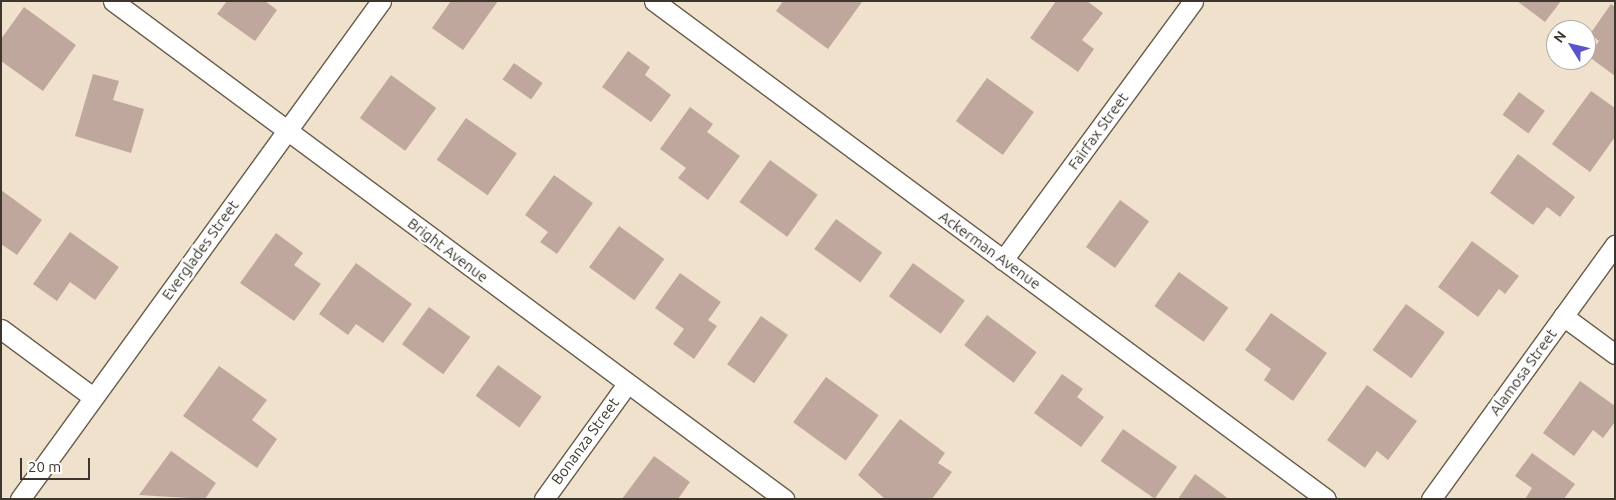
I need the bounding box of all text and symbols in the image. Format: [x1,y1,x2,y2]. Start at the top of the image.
north arrow [1546,20,1596,70]
text: N [1550,28,1569,46]
street label: Fairfax Street [1064,89,1132,173]
street label: Everglades Street [158,197,242,303]
street label: Ackerman Avenue [936,207,1044,293]
street label: Bright Avenue [404,214,492,286]
street label: Alamosa Street [1486,325,1560,419]
street label: Bonanza Street [547,394,623,488]
scale bar [22,448,92,480]
text: 20 m [28,458,61,475]

